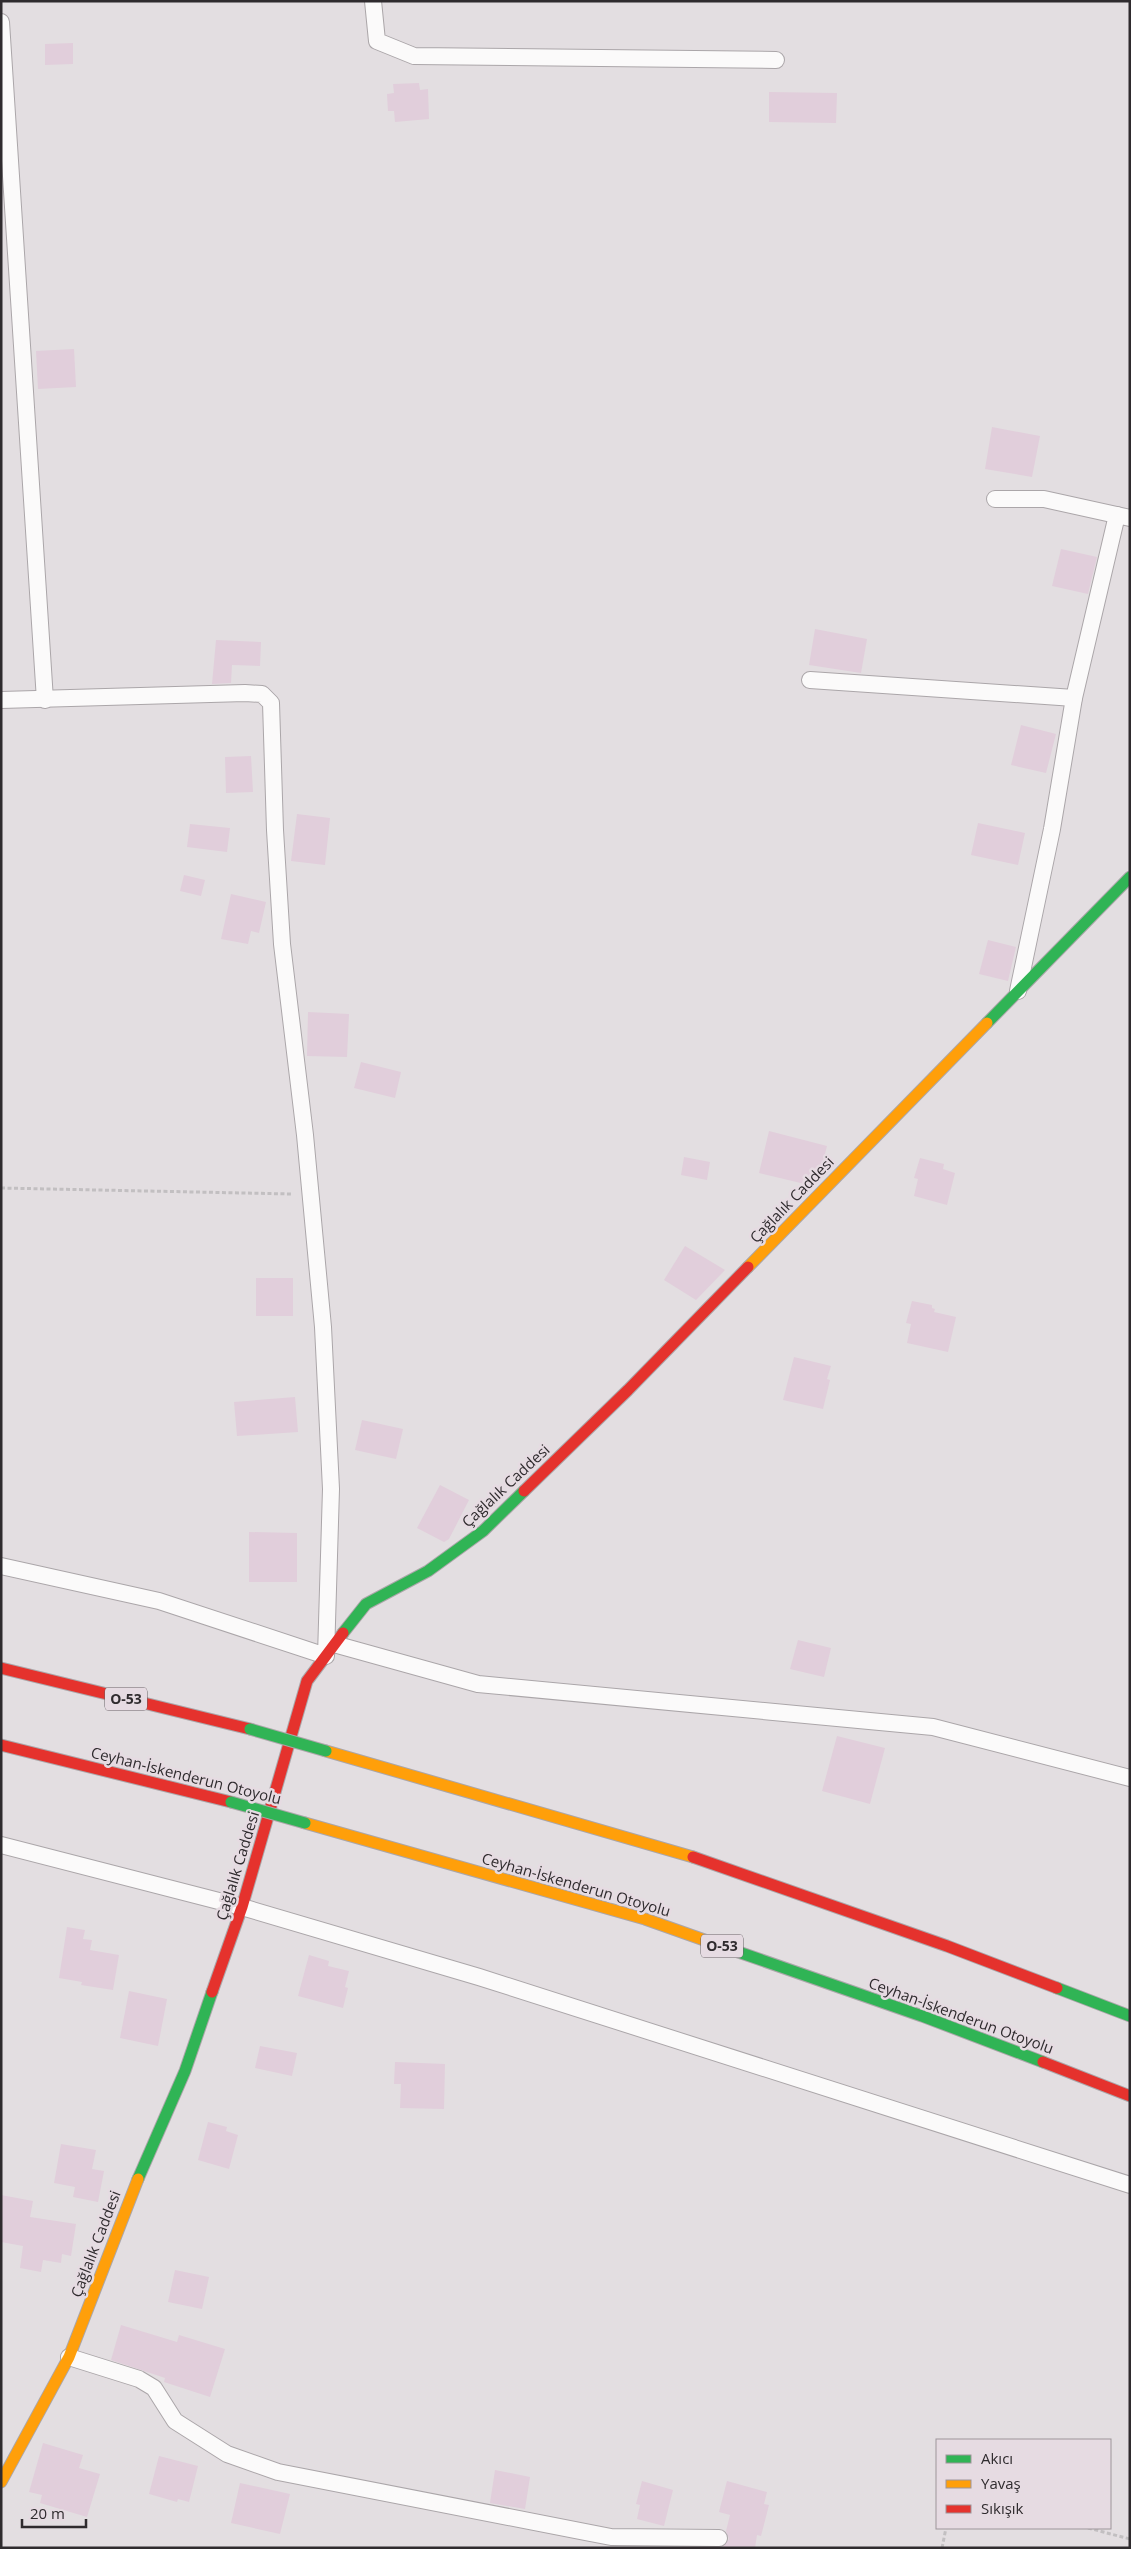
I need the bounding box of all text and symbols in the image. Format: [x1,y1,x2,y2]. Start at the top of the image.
street label: Çağlalık Caddesi [745,1152,838,1247]
street label: Çağlalık Caddesi [457,1439,553,1531]
road number: O-53 [105,1688,147,1710]
street label: Ceyhan-İskenderun Otoyolu [89,1742,283,1808]
street label: Çağlalık Caddesi [211,1809,263,1923]
street label: Ceyhan-İskenderun Otoyolu [480,1847,673,1921]
road number: O-53 [701,1934,743,1958]
street label: Ceyhan-İskenderun Otoyolu [866,1972,1057,2058]
street label: Çağlalık Caddesi [65,2187,125,2300]
legend [936,2439,1111,2529]
text: Akıcı [981,2448,1013,2468]
text: Yavaş [981,2473,1021,2493]
scale bar [22,2496,86,2528]
text: Sıkışık [981,2498,1024,2518]
text: 20 m [30,2503,65,2523]

